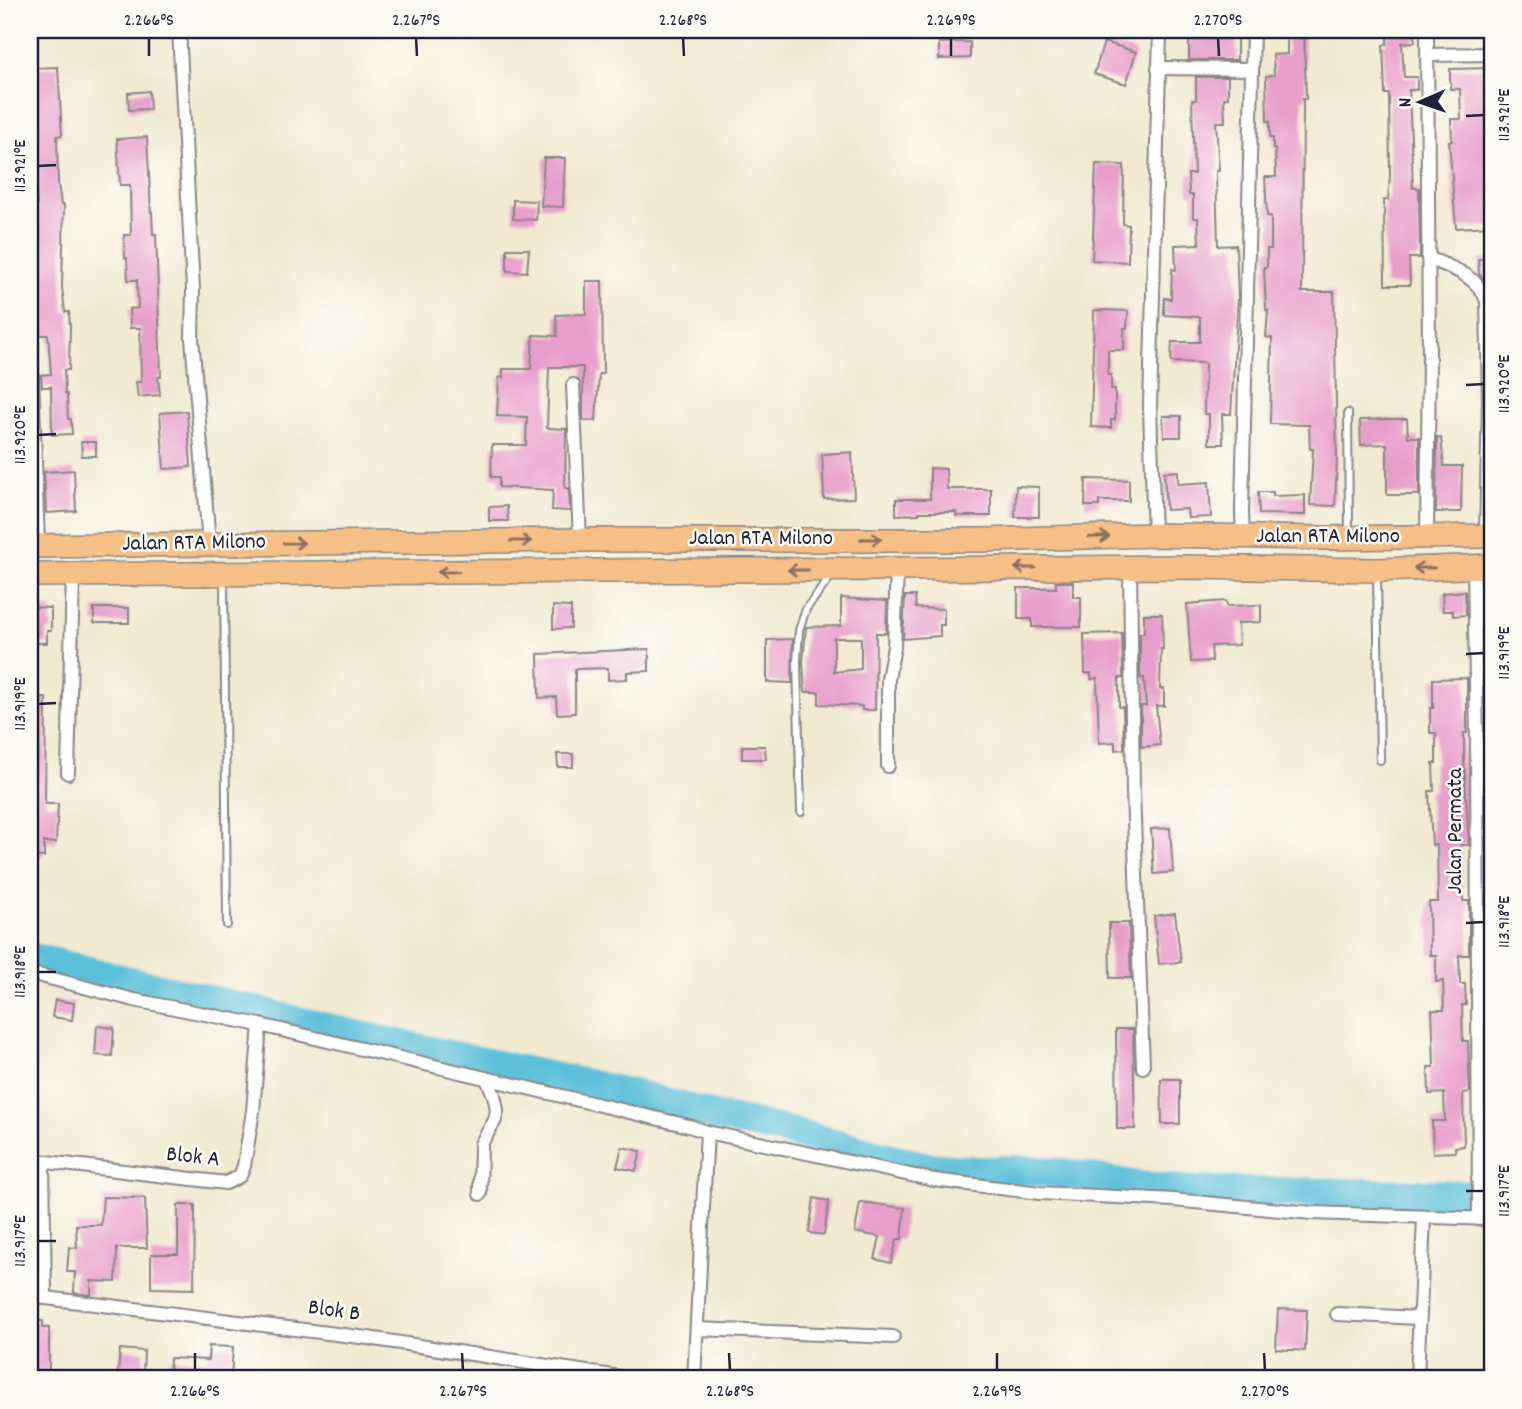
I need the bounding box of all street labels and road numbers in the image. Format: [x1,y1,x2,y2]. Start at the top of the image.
street label: Jalan RTA Milono [1256,521,1400,554]
street label: Jalan RTA Milono [689,523,833,556]
street label: Jalan RTA Milono [122,526,266,562]
street label: Jalan Permata [1440,767,1473,894]
street label: Blok A [164,1139,222,1177]
street label: Blok B [306,1292,362,1332]

